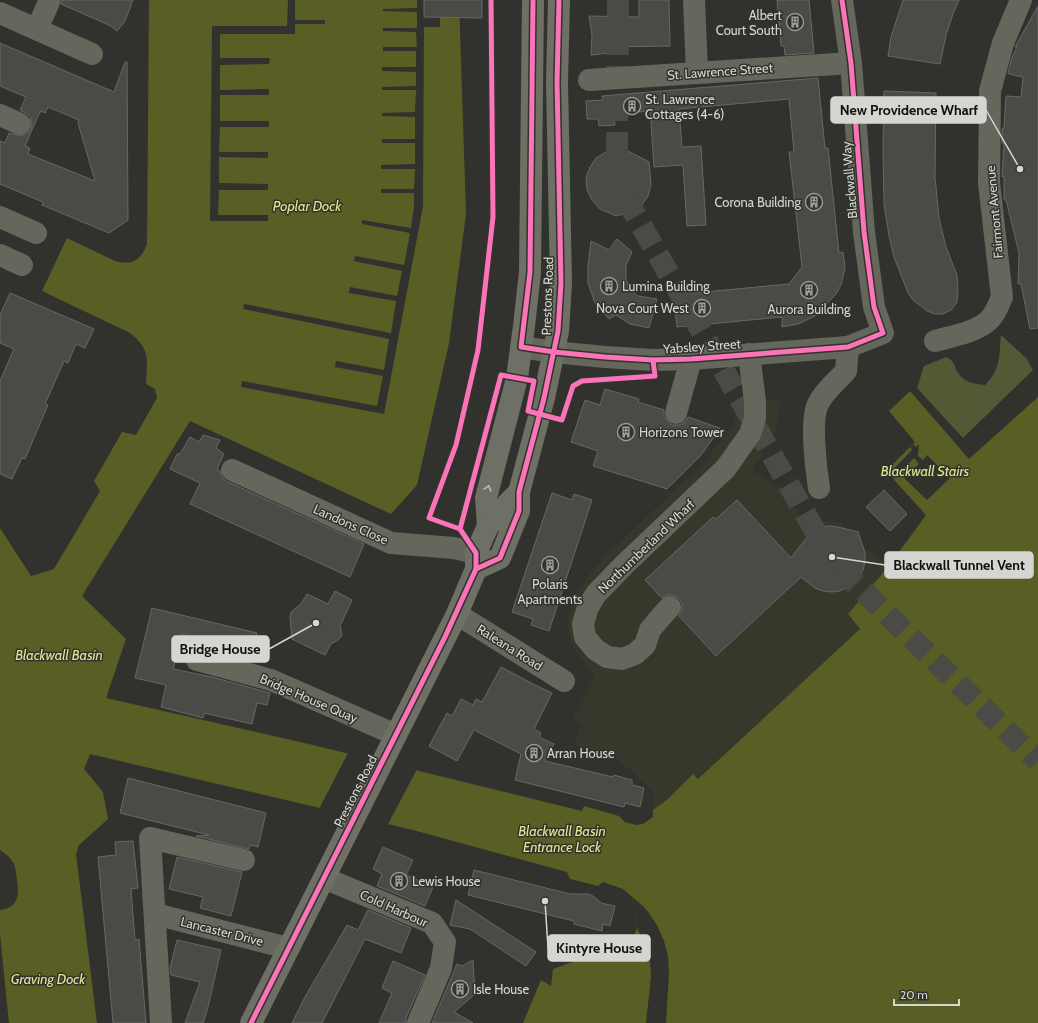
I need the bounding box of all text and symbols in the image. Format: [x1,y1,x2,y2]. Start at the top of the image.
place label: Albert Court South [716,7,783,38]
building icon: Albert Court South [785,12,805,32]
street label: St. Lawrence Street [667,59,774,83]
place label: St. Lawrence Cottages (4-6) [645,91,724,122]
building icon: St. Lawrence Cottages (4-6) [622,96,642,116]
callout: New Providence Wharf [831,97,986,123]
text: New Providence Wharf [840,101,978,119]
street label: Blackwall Way [838,140,860,219]
street label: Fairmont Avenue [982,164,1006,259]
building icon: Corona Building [804,192,824,212]
place label: Corona Building [715,194,802,210]
water label: Poplar Dock [273,197,342,215]
street label: Prestons Road [538,256,556,336]
building icon: Lumina Building [599,276,619,296]
place label: Lumina Building [622,278,710,294]
building icon: Aurora Building [799,280,819,300]
building icon: Nova Court West [692,298,712,318]
place label: Nova Court West [596,300,690,316]
place label: Aurora Building [768,301,851,317]
street label: Yabsley Street [662,335,742,357]
building icon: Horizons Tower [616,422,636,442]
place label: Horizons Tower [639,424,725,440]
water label: Blackwall Stairs [881,462,970,480]
one-way arrow [483,485,492,492]
street label: Northumberland Wharf [594,495,698,596]
street label: Landons Close [311,500,391,548]
callout: Blackwall Tunnel Vent [885,552,1033,578]
building icon: Polaris Apartments [540,555,560,575]
text: Blackwall Tunnel Vent [893,556,1025,574]
place label: Polaris Apartments [518,576,583,607]
street label: Raleana Road [474,620,546,674]
callout: Bridge House [172,636,269,662]
text: Bridge House [180,640,260,658]
water label: Blackwall Basin [15,646,103,664]
street label: Bridge House Quay [258,670,361,726]
building icon: Arran House [524,743,544,763]
place label: Arran House [547,745,615,761]
street label: Prestons Road [330,752,380,830]
water label: Blackwall Basin Entrance Lock [518,822,606,856]
building icon: Lewis House [389,871,409,891]
place label: Lewis House [412,873,481,889]
street label: Cold Harbour [357,886,431,930]
street label: Lancaster Drive [179,913,265,949]
callout: Kintyre House [548,935,650,961]
text: Kintyre House [556,939,642,957]
water label: Graving Dock [11,970,86,988]
building icon: Isle House [450,979,470,999]
place label: Isle House [473,981,529,997]
scale bar [894,981,959,1007]
text: 20 m [900,987,928,1002]

